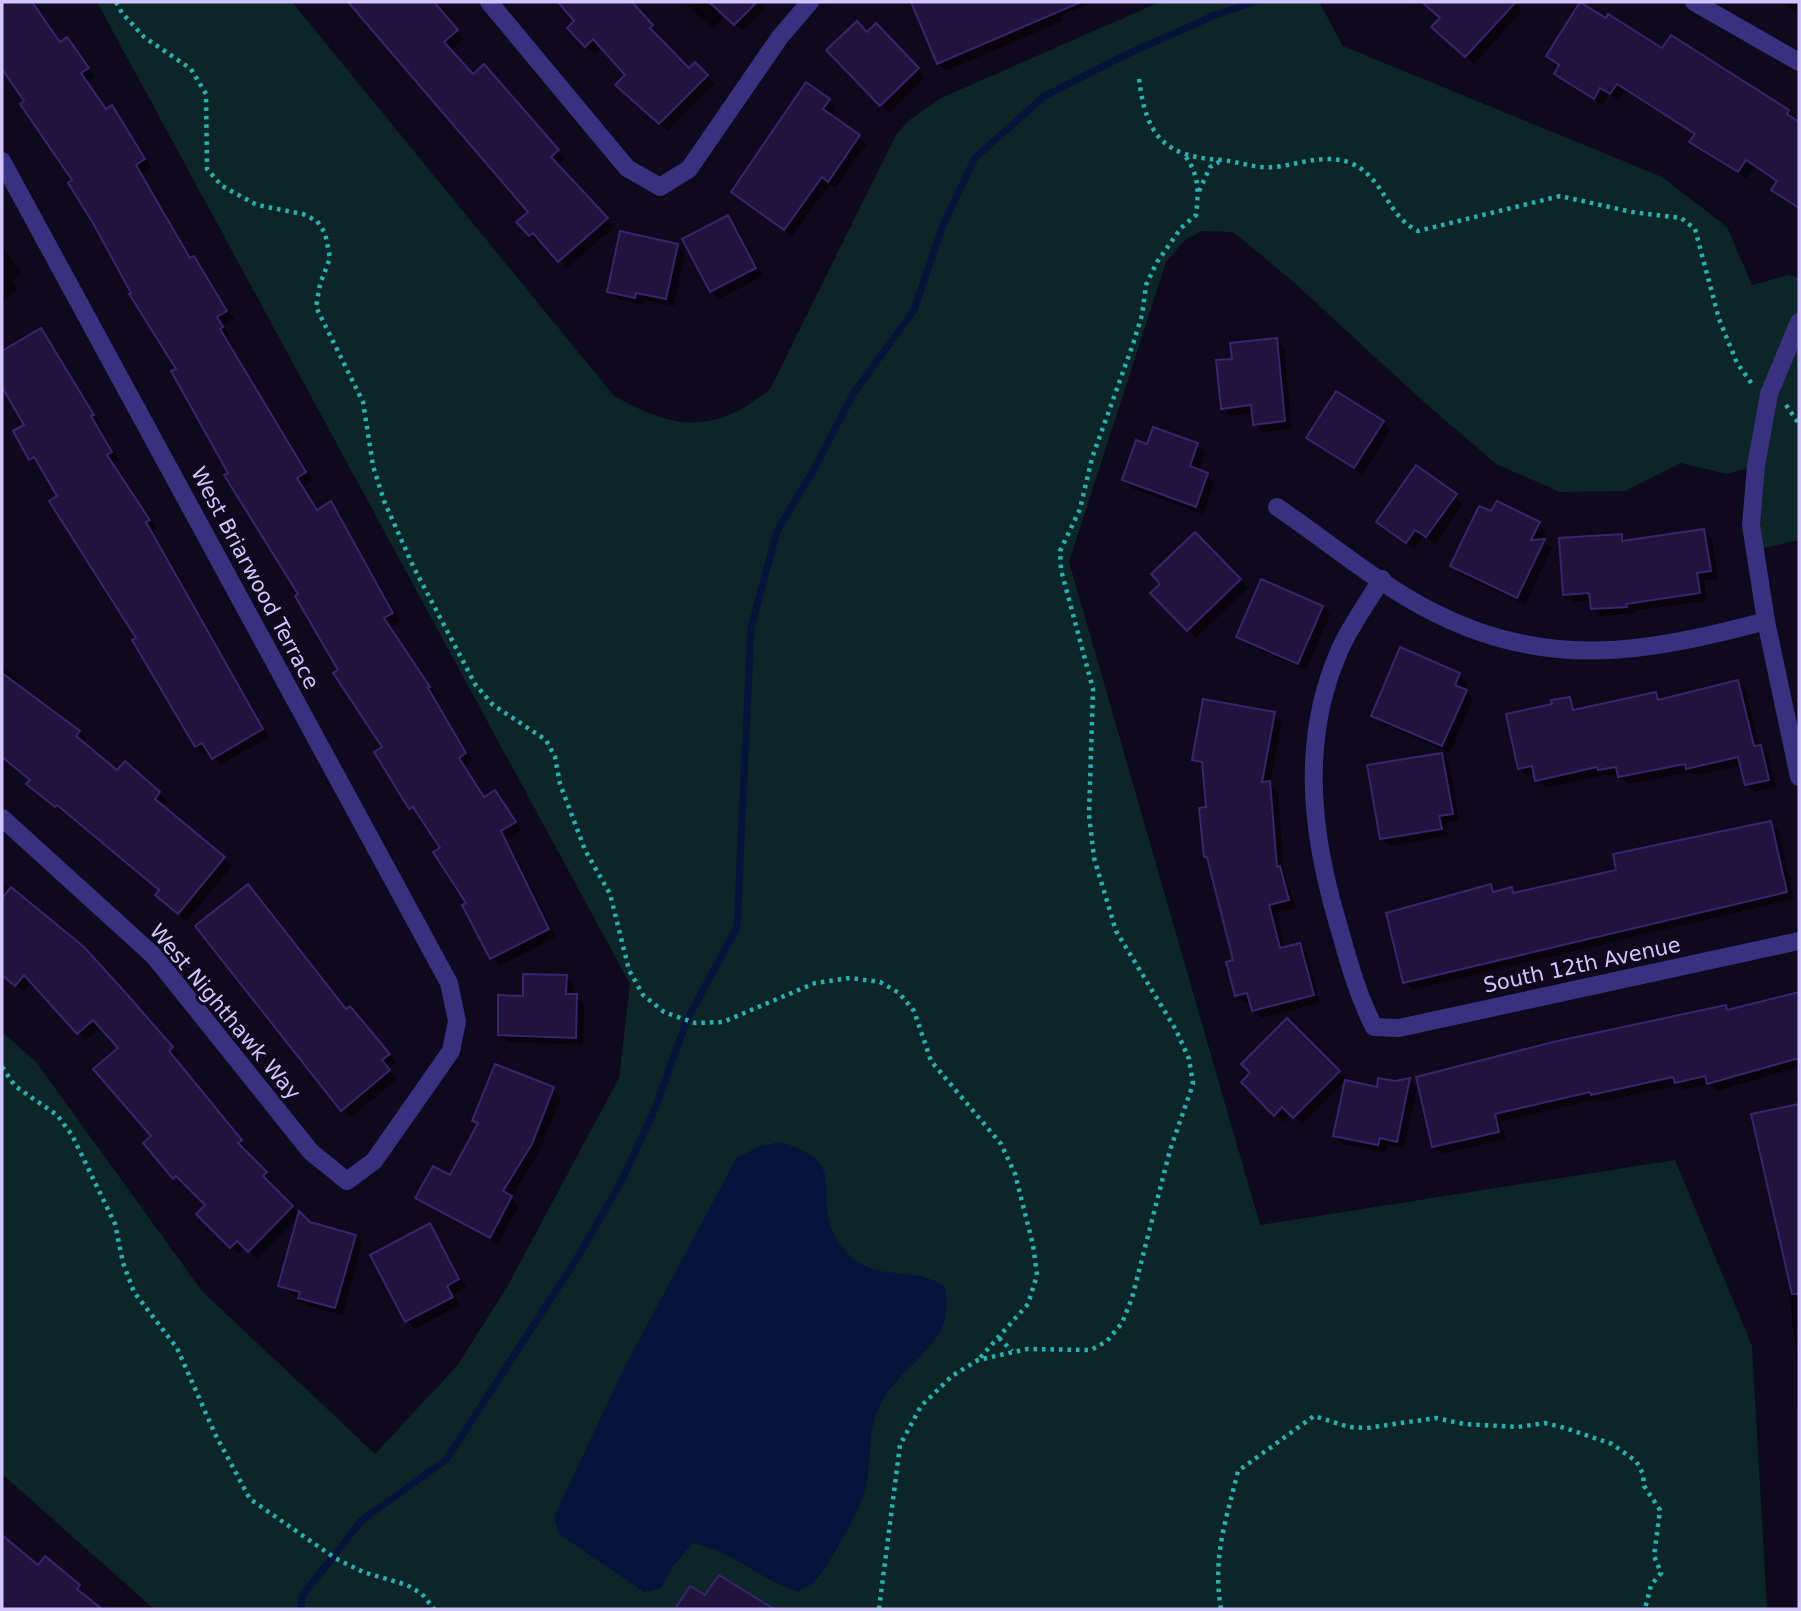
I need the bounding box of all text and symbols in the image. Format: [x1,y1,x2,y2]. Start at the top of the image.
street label: West Briarwood Terrace [186,463,324,693]
street label: West Nighthawk Way [145,919,305,1105]
street label: South 12th Avenue [1481,932,1683,998]

